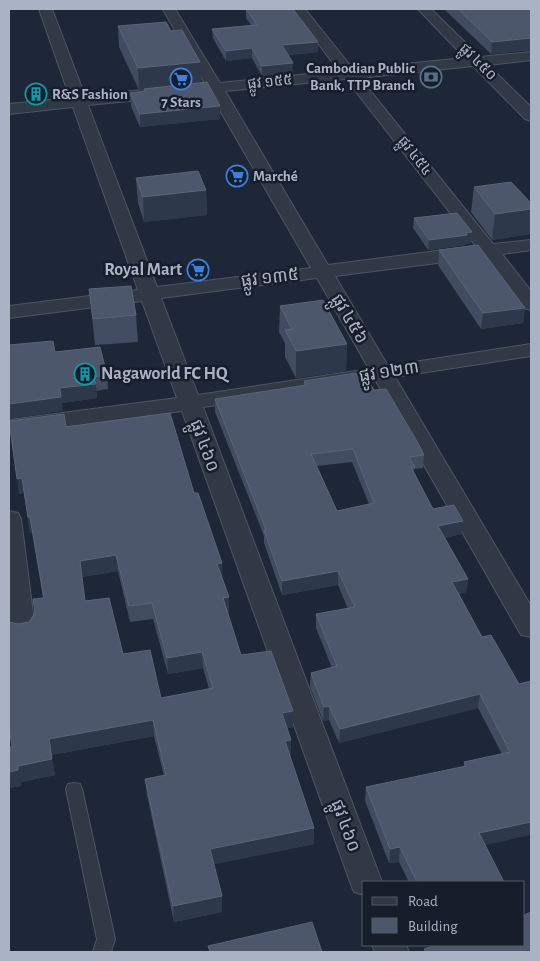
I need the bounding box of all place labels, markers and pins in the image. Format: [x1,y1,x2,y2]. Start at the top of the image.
place label: Cambodian Public Bank, TTP Branch [306,61,415,93]
bank icon: Cambodian Public Bank, TTP Branch [419,65,443,89]
supermarket icon: 7 Stars [169,67,193,91]
building icon: R&S Fashion [24,82,48,106]
place label: R&S Fashion [52,87,128,102]
place label: 7 Stars [161,95,201,110]
supermarket icon: Marché [225,164,249,188]
place label: Marché [253,169,298,184]
supermarket icon: Royal Mart [186,258,210,282]
place label: Royal Mart [104,261,182,279]
building icon: Nagaworld FC HQ [73,362,97,386]
place label: Nagaworld FC HQ [101,365,230,383]

